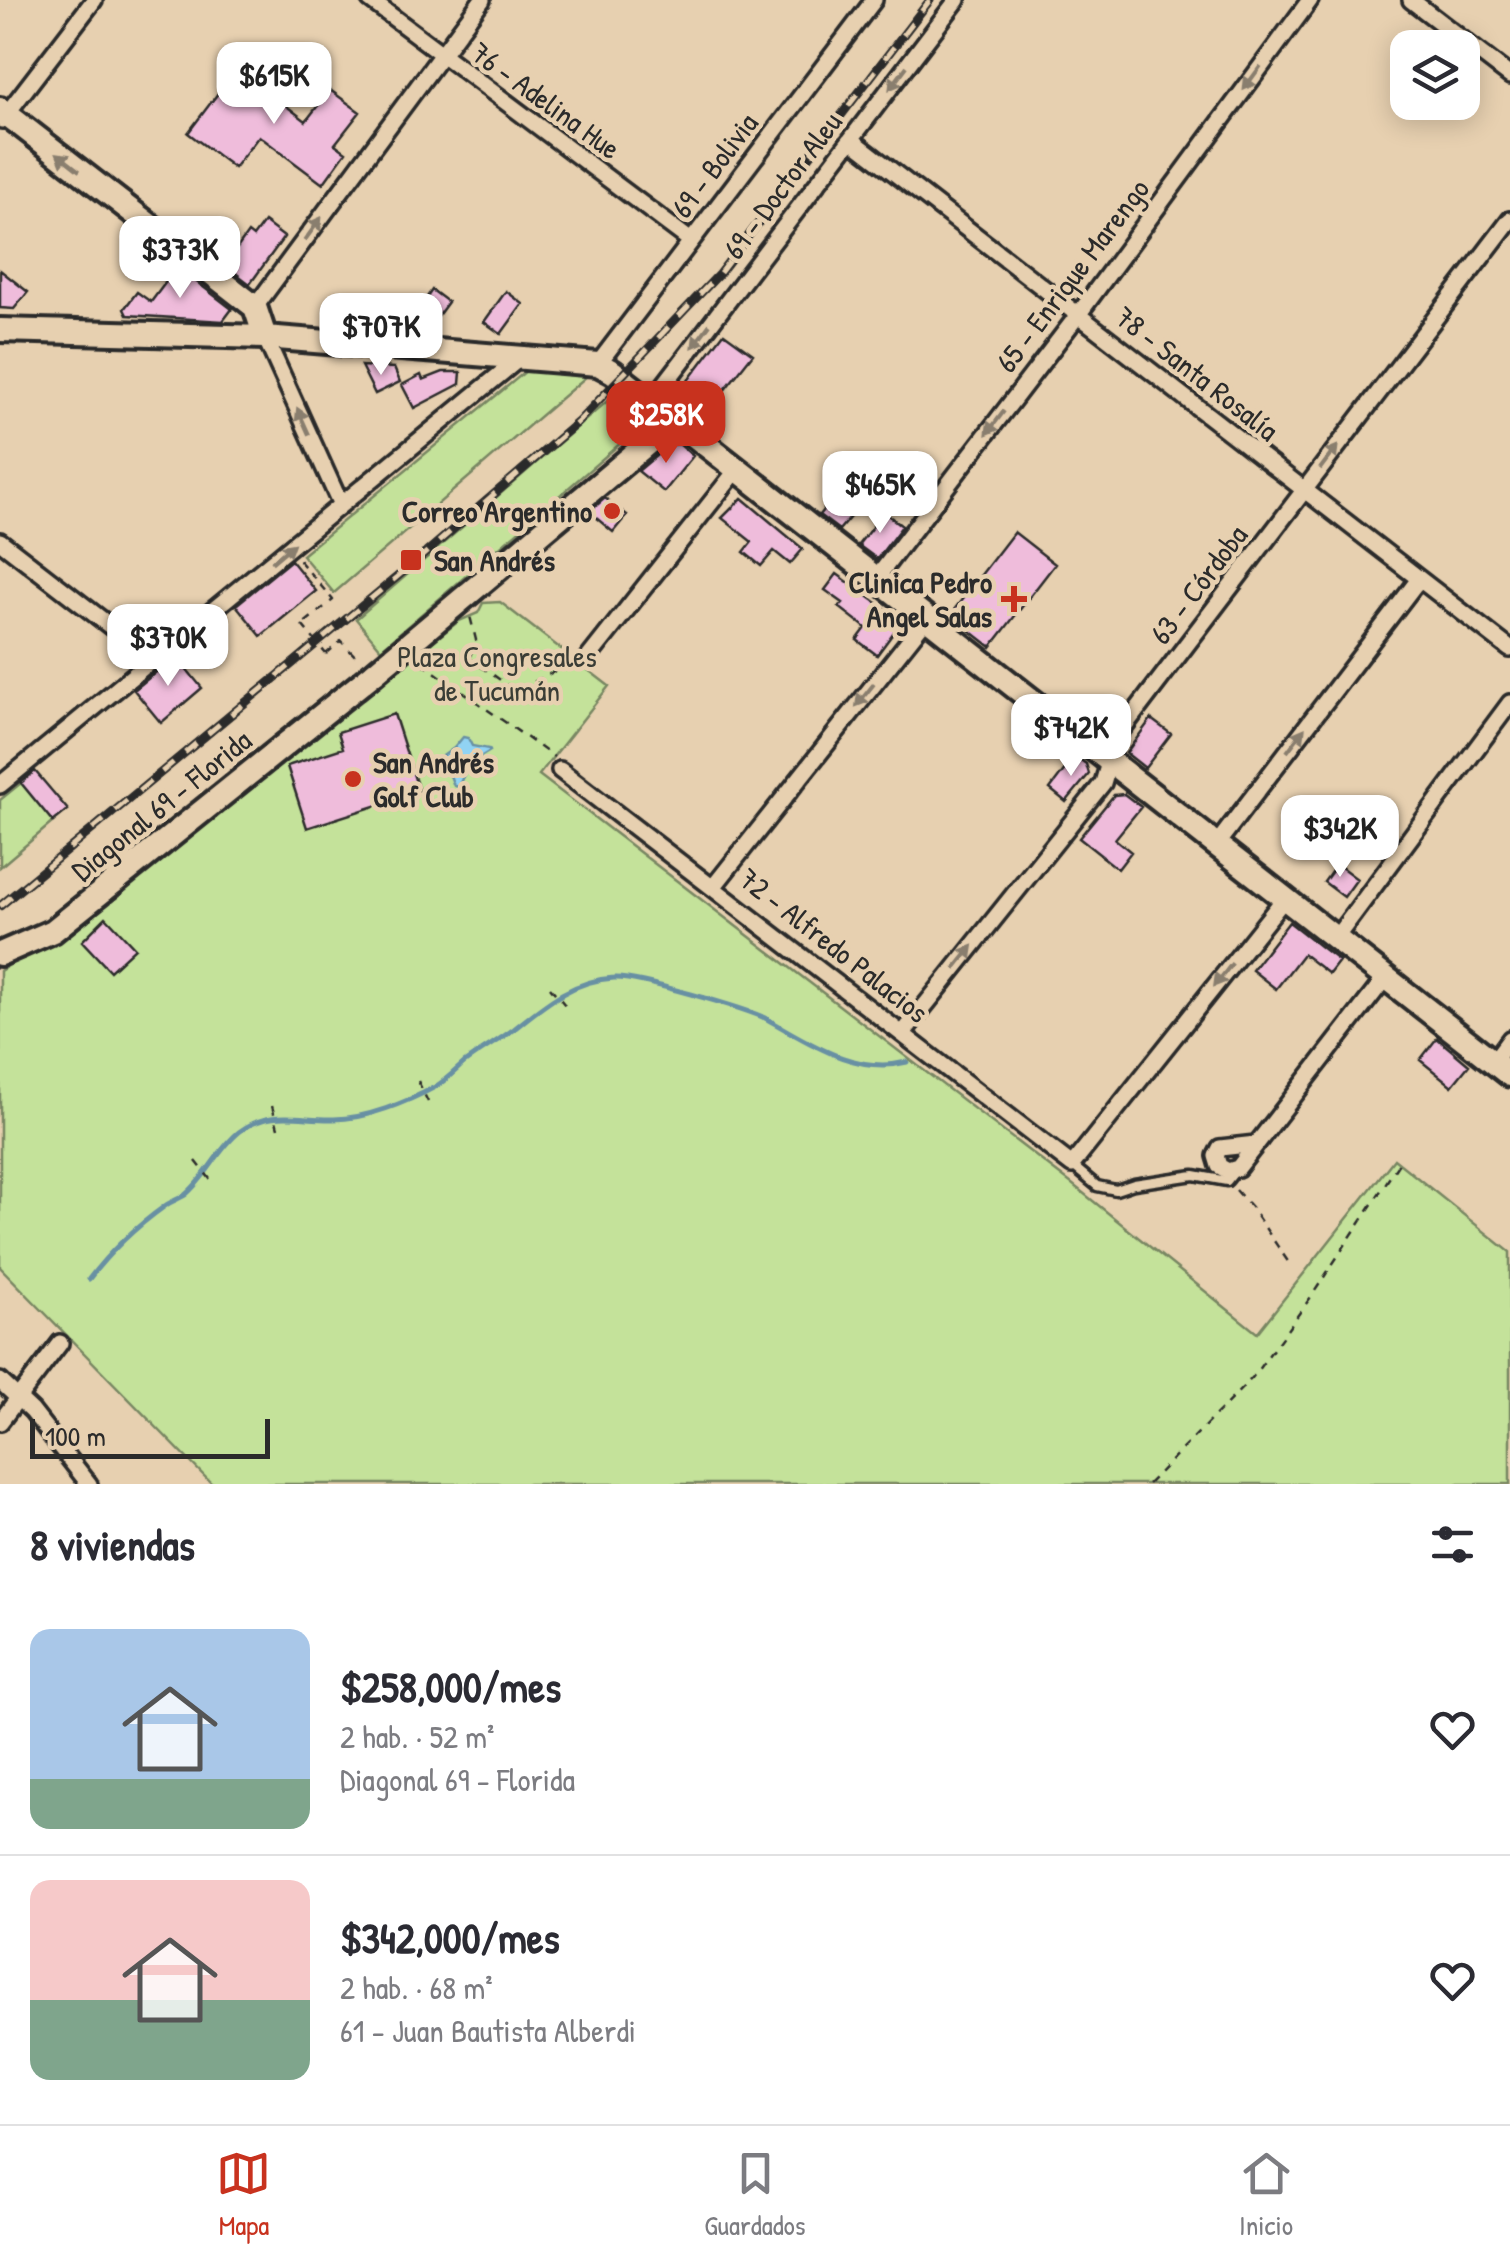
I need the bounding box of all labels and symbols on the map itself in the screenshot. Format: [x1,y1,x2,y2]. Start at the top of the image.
street label: 76 - Adelina Hue [463,32,629,168]
pin: $615K [204,42,344,127]
one-way arrow [889,65,909,91]
one-way arrow [1243,65,1263,92]
street label: 69 - Doctor Aleu [714,103,850,267]
street label: 69 - Bolivia [661,104,767,226]
one-way arrow [55,152,81,173]
street label: 65 - Enrique Marengo [986,170,1158,380]
pin: $373K [110,216,250,301]
one-way arrow [303,216,322,242]
pin: $707K [311,293,451,378]
street label: 78 - Santa Rosalía [1107,297,1287,450]
one-way arrow [692,323,712,349]
pin: $258K [596,381,736,466]
one-way arrow [295,407,311,436]
one-way arrow [986,410,1006,436]
one-way arrow [1319,444,1339,470]
pin: $465K [810,451,950,536]
place label: Correo Argentino [402,491,592,532]
marker: Correo Argentino [601,500,623,522]
street label: 63 - Córdoba [1140,516,1256,652]
place label: San Andrés [434,540,555,580]
one-way arrow [271,543,296,564]
marker: San Andrés [398,547,424,573]
place label: Clinica Pedro Angel Salas [849,562,992,637]
marker: Clinica Pedro Angel Salas [1001,586,1027,612]
pin: $370K [98,604,238,689]
park label: Plaza Congresales de Tucumán [397,636,597,710]
one-way arrow [855,683,876,708]
pin: $742K [1001,694,1141,779]
street label: Diagonal 69 - Florida [63,720,259,890]
one-way arrow [1285,727,1306,753]
place label: San Andrés Golf Club [373,742,494,816]
marker: San Andrés Golf Club [342,768,364,790]
pin: $342K [1270,795,1410,880]
street label: 72 - Alfredo Palacios [731,858,937,1032]
one-way arrow [953,944,974,970]
one-way arrow [1213,962,1234,988]
scale bar [30,1414,270,1458]

